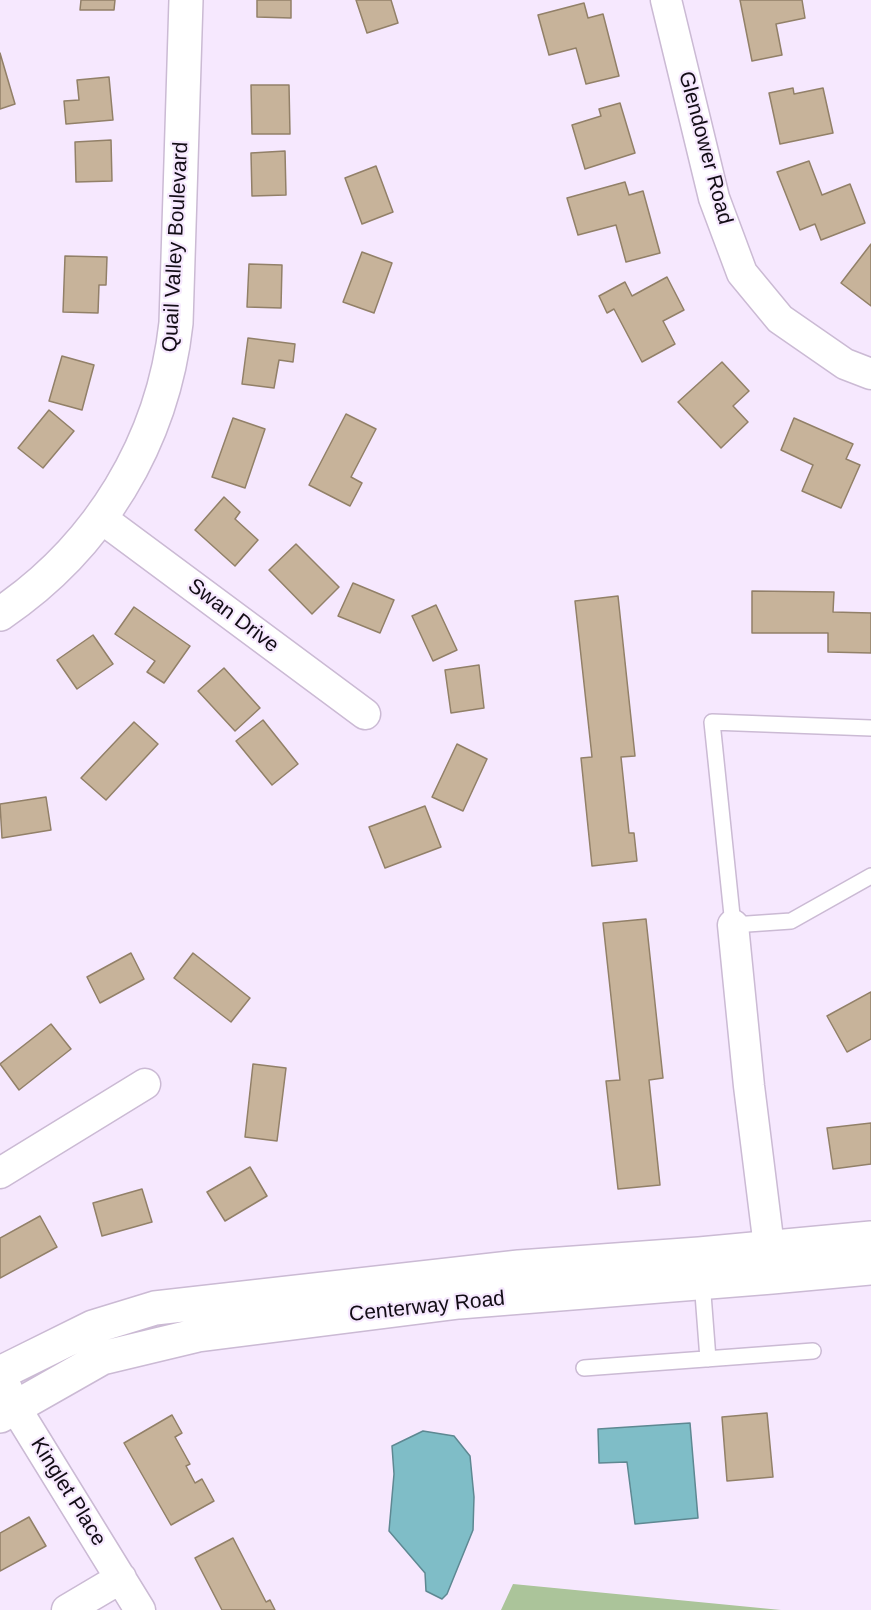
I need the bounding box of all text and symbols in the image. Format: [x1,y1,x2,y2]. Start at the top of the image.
street label: Glendower Road [672,69,738,227]
street label: Quail Valley Boulevard [158,141,194,353]
street label: Swan Drive [183,574,283,658]
street label: Centerway Road [348,1286,506,1328]
street label: Kinglet Place [25,1433,111,1551]

